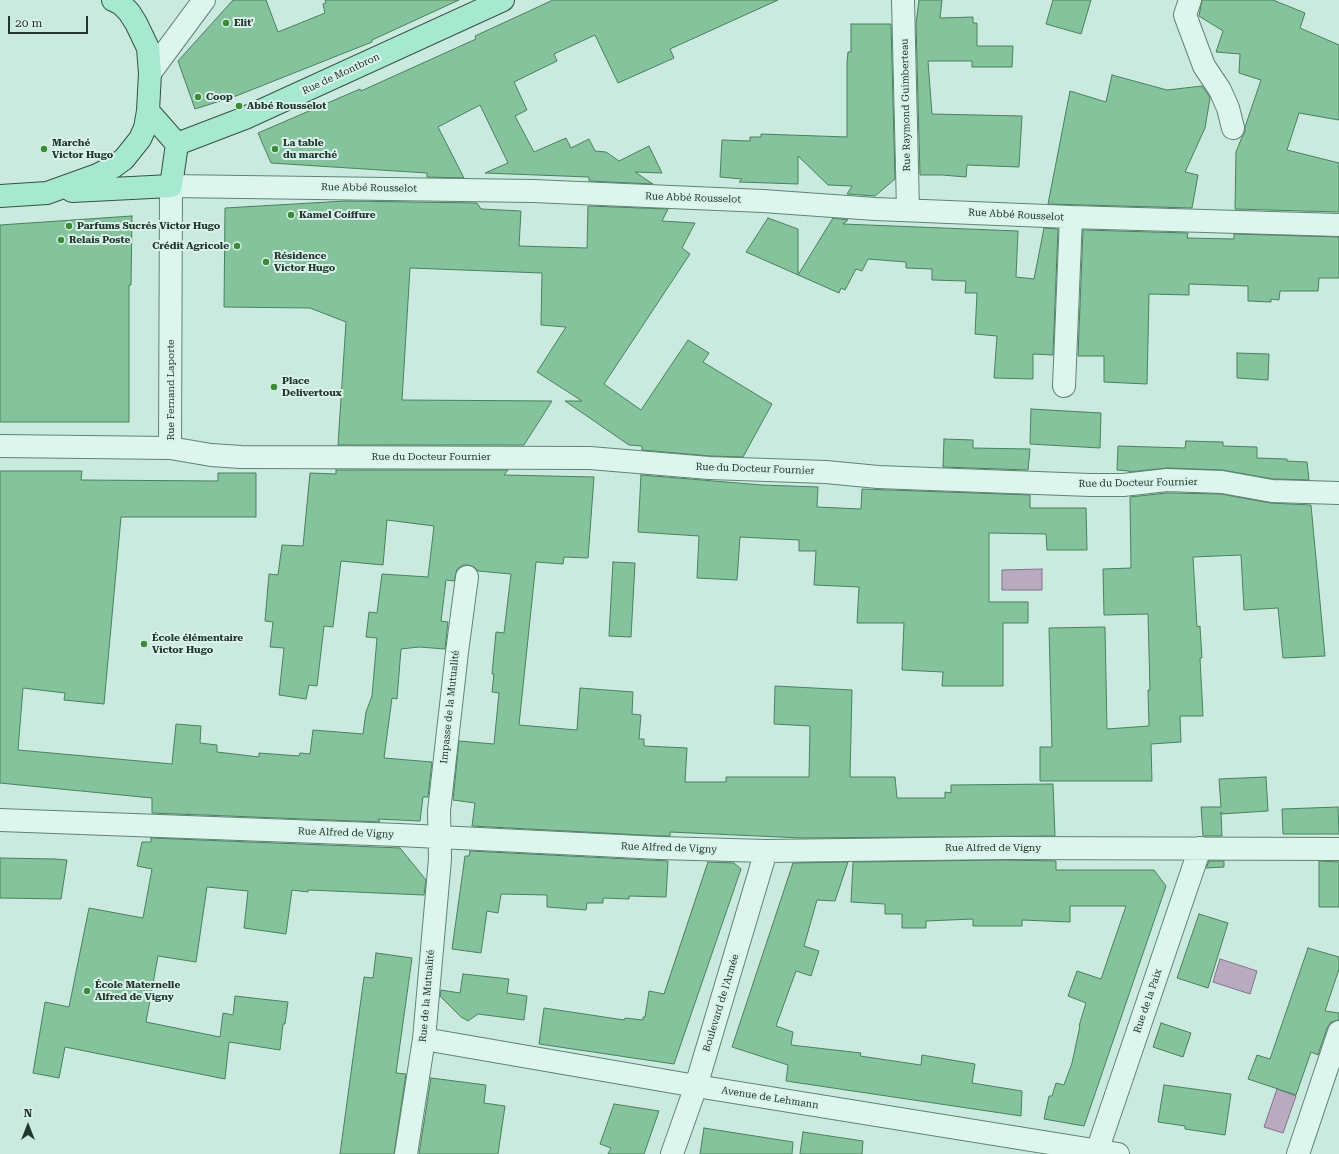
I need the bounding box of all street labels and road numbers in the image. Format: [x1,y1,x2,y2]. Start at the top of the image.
street label: Rue Raymond Guimberteau [899,38,913,172]
street label: Rue de Montbron [300,51,382,97]
street label: Rue Abbé Rousselot [321,181,417,195]
street label: Rue Abbé Rousselot [645,190,741,206]
street label: Rue Abbé Rousselot [968,206,1064,224]
street label: Rue Fernand Laporte [165,339,177,441]
street label: Rue du Docteur Fournier [372,451,490,463]
street label: Rue du Docteur Fournier [695,461,815,477]
street label: Rue du Docteur Fournier [1078,476,1198,490]
street label: Impasse de la Mutualité [438,650,462,764]
street label: Rue Alfred de Vigny [298,825,394,841]
street label: Rue Alfred de Vigny [621,840,717,856]
street label: Rue Alfred de Vigny [945,842,1041,854]
street label: Rue de la Mutualité [417,949,437,1043]
street label: Boulevard de l'Armée [700,953,742,1053]
street label: Rue de la Paix [1131,967,1165,1035]
street label: Avenue de Lehmann [720,1084,820,1112]

